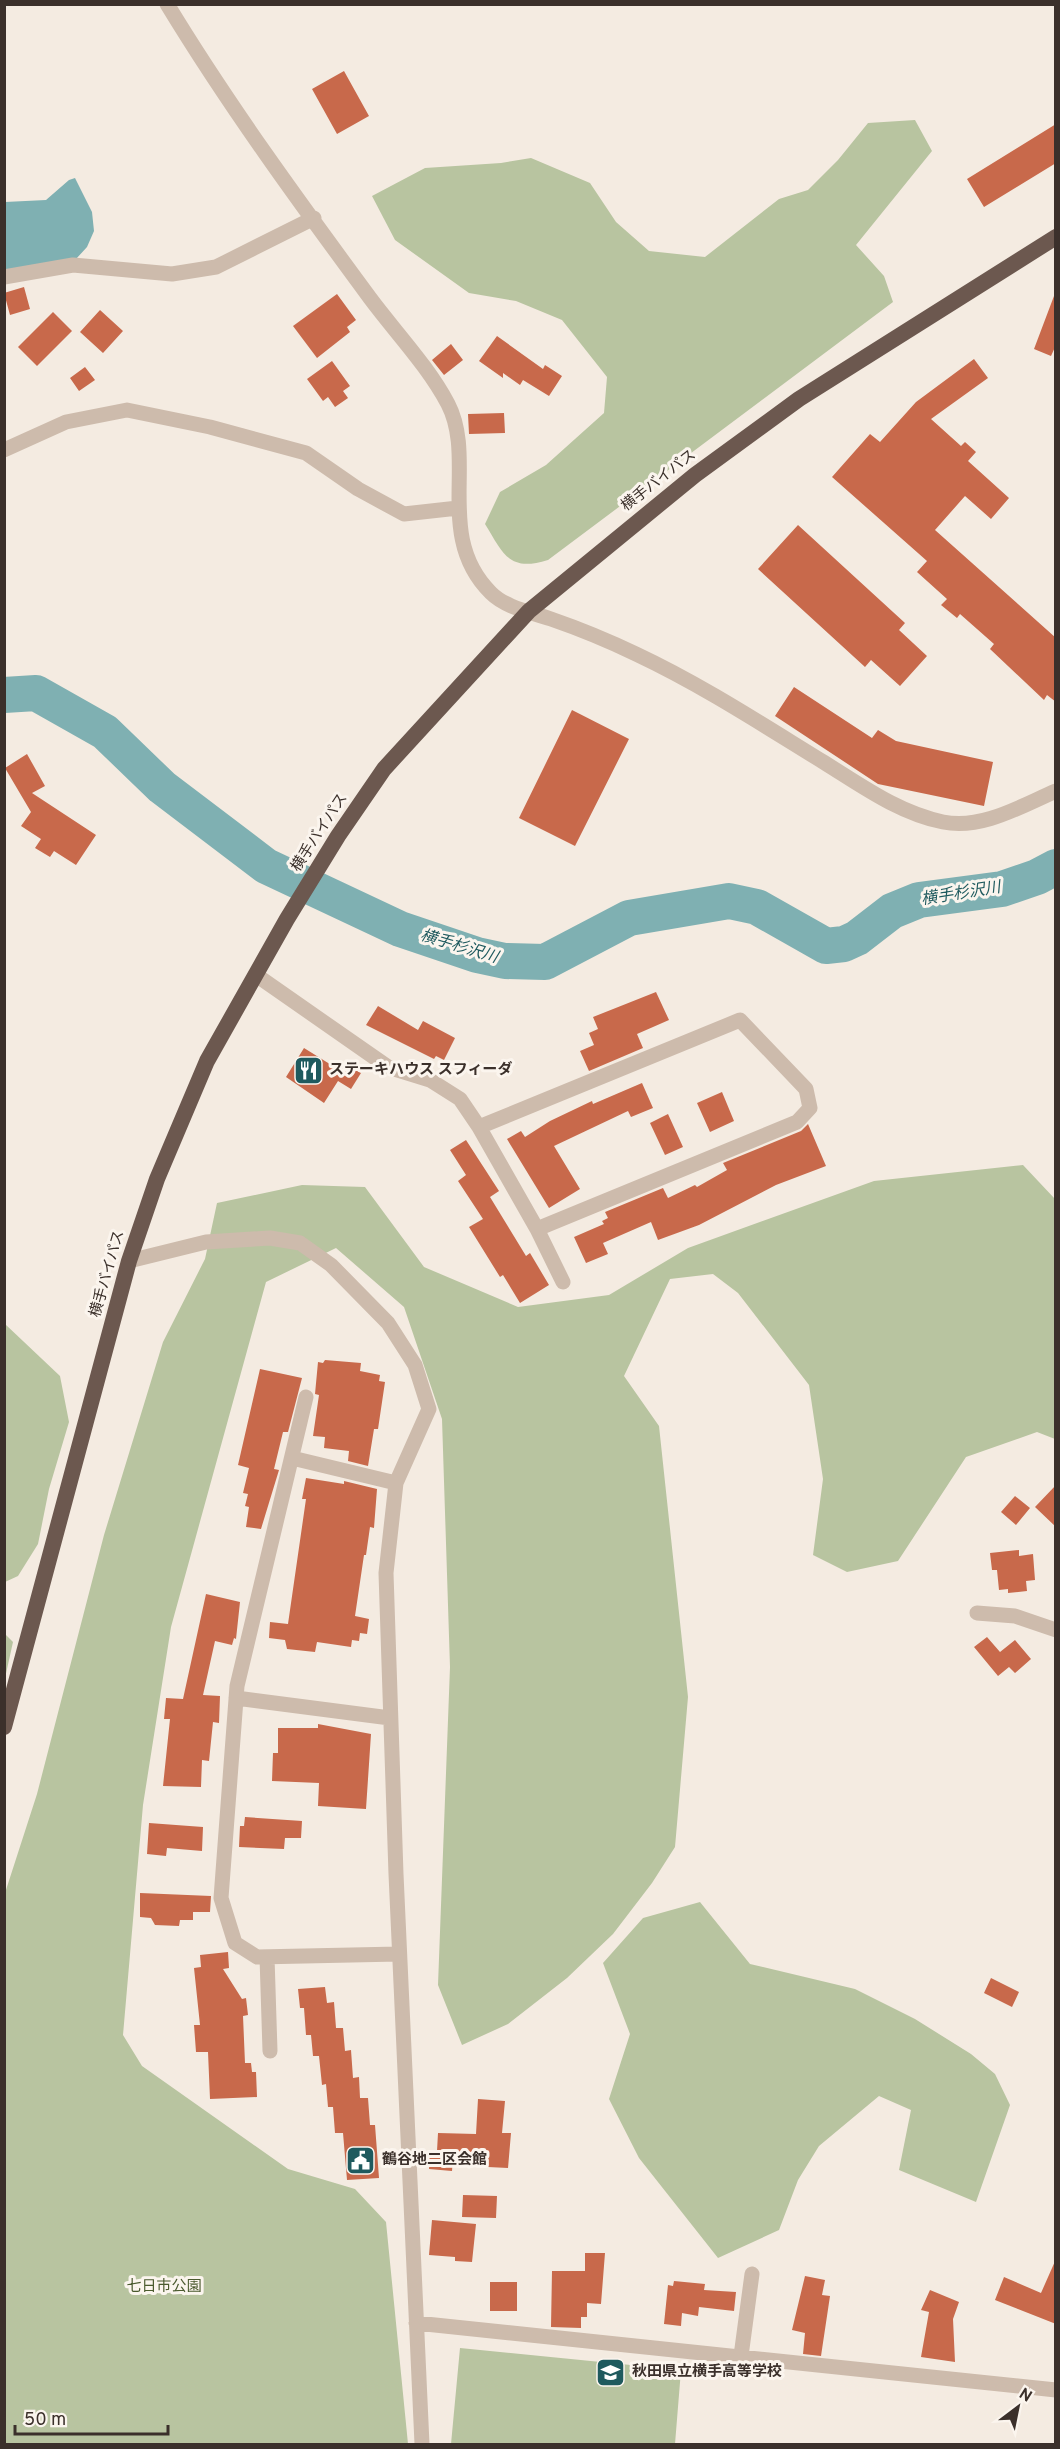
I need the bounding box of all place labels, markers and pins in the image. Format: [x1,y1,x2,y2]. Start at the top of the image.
restaurant icon: ステーキハウス スフィーダ [292,1054,324,1086]
place label: ステーキハウス スフィーダ [329,1061,512,1080]
public building icon: 鶴谷地二区会館 [345,2144,377,2176]
place label: 鶴谷地二区会館 [382,2151,487,2170]
school or university icon: 秋田県立横手高等学校 [595,2356,627,2388]
place label: 秋田県立横手高等学校 [632,2362,782,2382]

